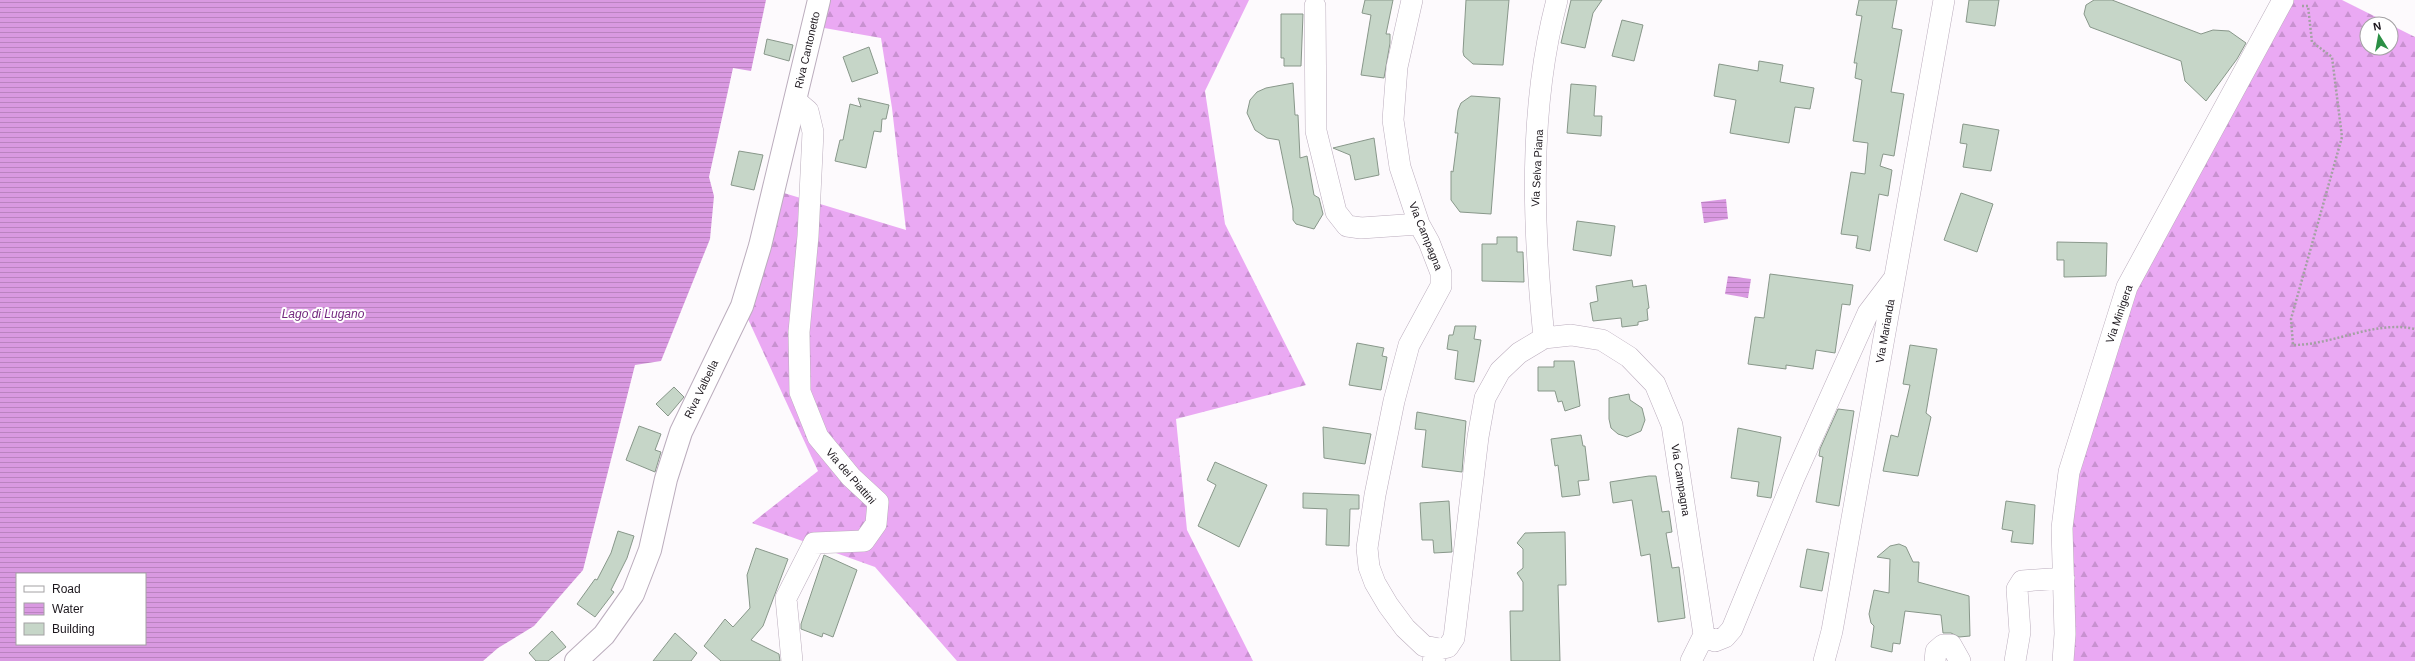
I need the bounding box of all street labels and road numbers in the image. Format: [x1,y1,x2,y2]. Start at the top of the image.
street label: Riva Cantonetto [792,10,822,90]
street label: Via Selva Piana [1529,128,1545,207]
street label: Via Campagna [1407,200,1445,273]
street label: Via Minigera [2103,282,2135,345]
street label: Via Marianda [1873,297,1897,364]
street label: Riva Valbella [682,357,721,420]
street label: Via Campagna [1669,443,1693,518]
street label: Via dei Piattini [824,446,878,506]

